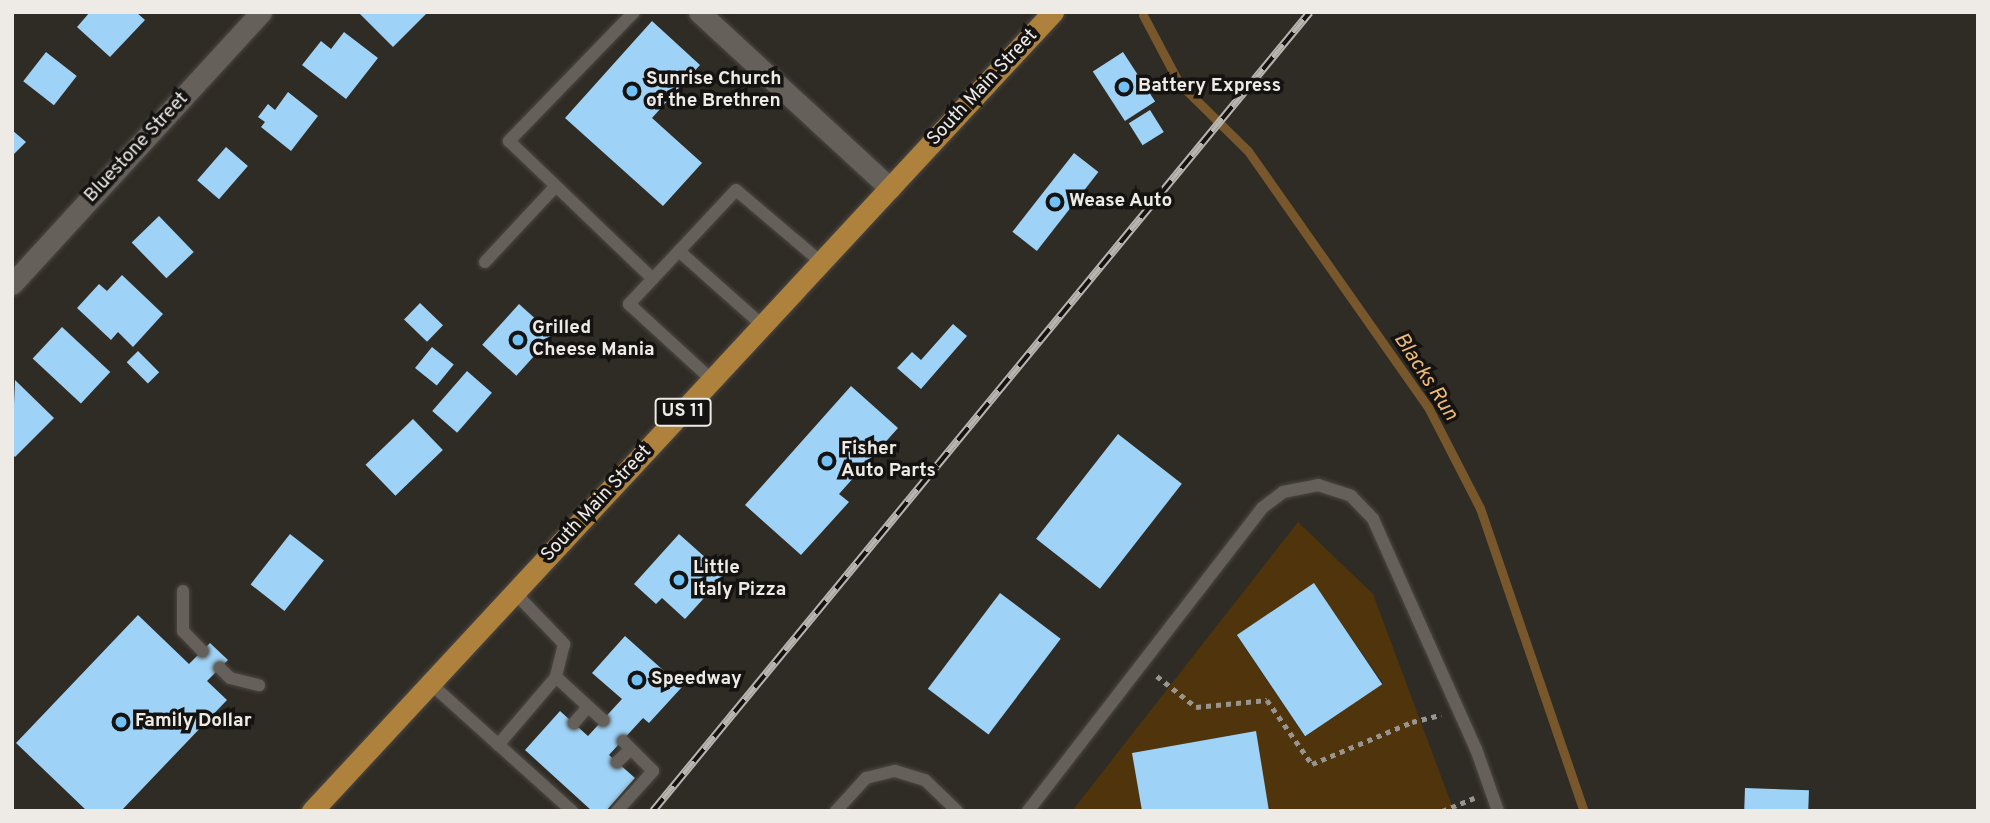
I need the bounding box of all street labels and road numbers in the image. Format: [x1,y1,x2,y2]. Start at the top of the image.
street label: South Main Street [923,25,1043,151]
street label: Bluestone Street [80,88,194,208]
road number: US 11 [653,398,713,426]
street label: South Main Street [537,441,657,567]

